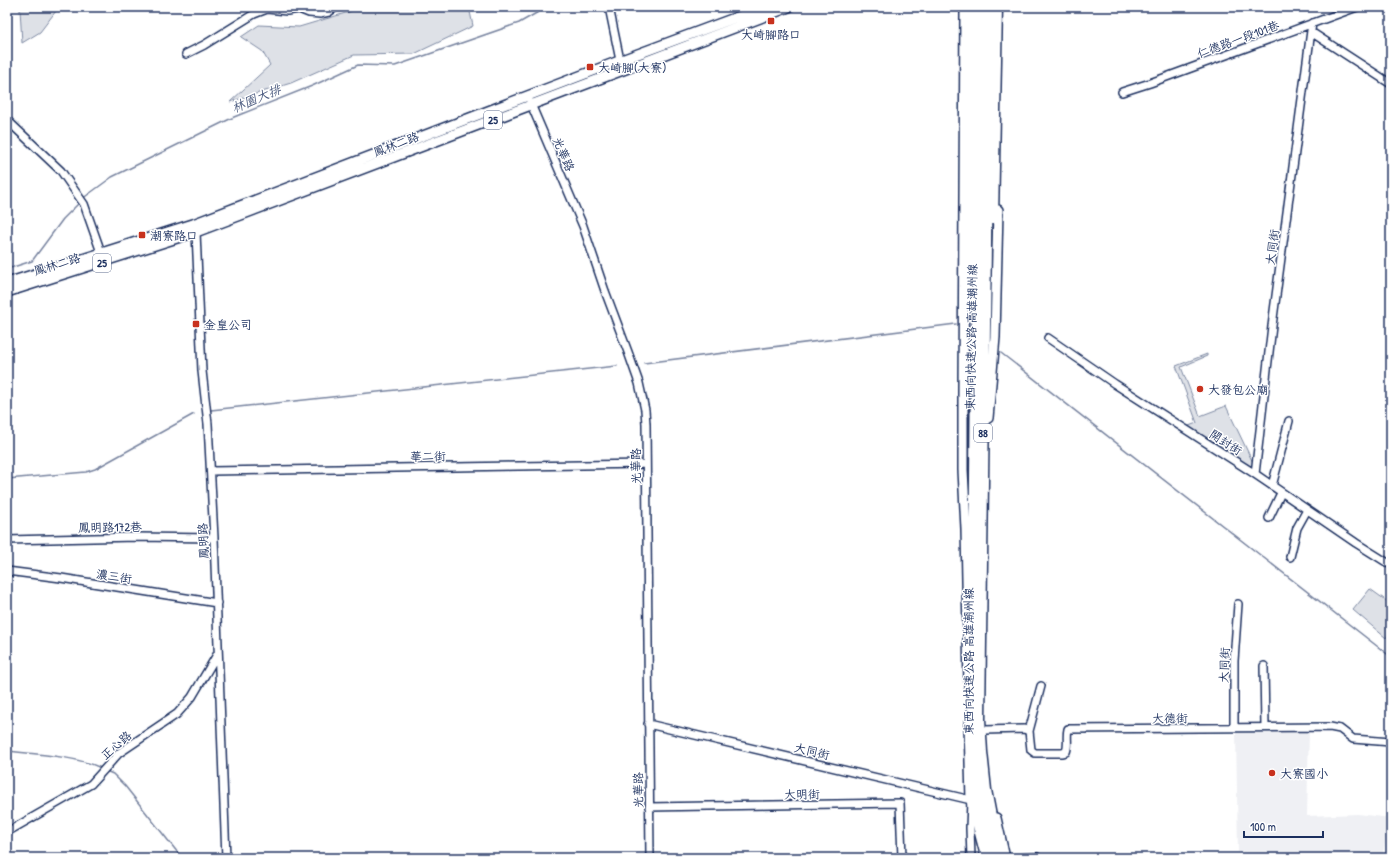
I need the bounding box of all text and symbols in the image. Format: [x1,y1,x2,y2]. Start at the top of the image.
marker: 大崎腳路口 [766,16,776,26]
street label: 仁德路一段101巷 [1195,16,1281,62]
place label: 大崎腳路口 [741,26,801,43]
place label: 大崎腳(大寮) [598,59,666,76]
marker: 大崎腳(大寮) [585,62,595,72]
water label: 林園大排 [229,79,284,116]
road number: 25 [484,111,502,129]
street label: 鳳林二路 [371,127,421,161]
street label: 光華路 [549,134,579,174]
place label: 潮寮路口 [150,227,198,244]
street label: 大同街 [1261,228,1283,266]
marker: 潮寮路口 [137,230,147,240]
street label: 鳳林二路 [32,249,82,279]
road number: 25 [93,254,111,272]
street label: 東西向快速公路 高雄潮州線 [961,263,981,411]
place label: 金皇公司 [204,316,252,333]
marker: 金皇公司 [191,319,201,329]
place label: 大發包公廟 [1208,381,1268,398]
marker: 大發包公廟 [1195,384,1205,394]
road number: 88 [974,424,992,442]
street label: 開封街 [1206,425,1246,459]
street label: 華二街 [410,447,446,465]
street label: 光華路 [627,448,644,484]
street label: 鳳明路172巷 [78,518,142,536]
street label: 鳳明路 [194,523,212,559]
street label: 濃三街 [95,565,133,587]
street label: 東西向快速公路 高雄潮州線 [960,588,977,734]
street label: 大同街 [1215,647,1233,683]
street label: 大德街 [1152,709,1188,727]
street label: 正心路 [97,727,135,763]
street label: 大同街 [793,739,831,763]
place label: 大寮國小 [1280,765,1328,782]
marker: 大寮國小 [1267,768,1277,778]
street label: 光華路 [629,772,647,808]
street label: 大明街 [784,785,820,803]
scale bar [1244,813,1323,839]
text: 100 m [1250,818,1276,835]

